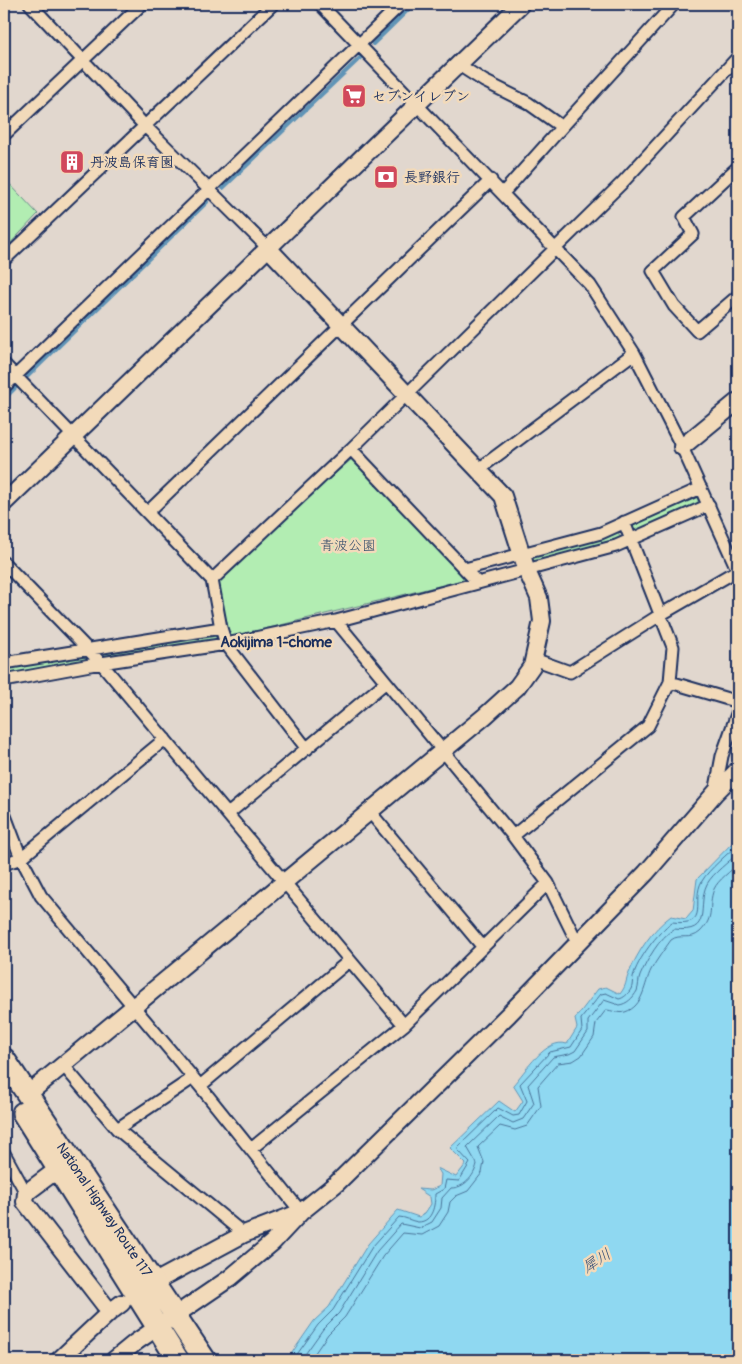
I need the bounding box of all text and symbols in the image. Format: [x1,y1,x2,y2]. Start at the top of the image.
supermarket icon: セブンイレブン [341,83,367,109]
place label: セブンイレブン [372,88,470,105]
building icon: 丹波島保育園 [59,149,85,175]
place label: 丹波島保育園 [90,154,174,171]
bank icon: 長野銀行 [373,164,399,190]
place label: 長野銀行 [404,169,460,186]
park label: 青波公園 [320,537,376,554]
district label: Aokijima 1-chome [220,633,332,652]
street label: National Highway Route 117 [53,1140,156,1281]
water label: 犀川 [579,1245,615,1277]

